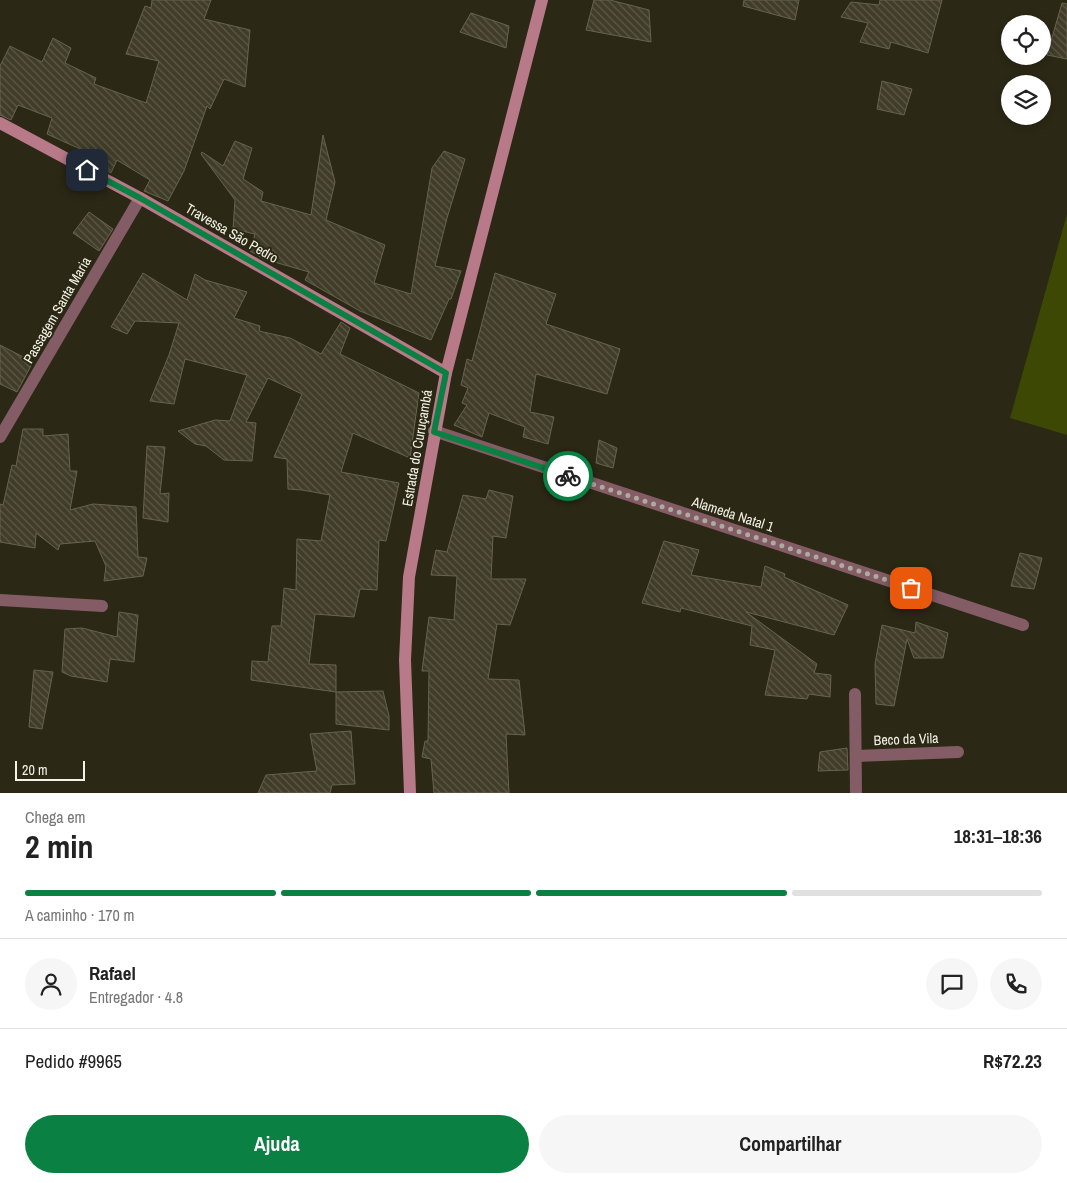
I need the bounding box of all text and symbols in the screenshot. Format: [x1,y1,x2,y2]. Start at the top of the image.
map controls [1001,15,1051,125]
button: locate [1001,15,1051,65]
button: layers [1001,75,1051,125]
pin [66,149,108,191]
icon: home [73,156,101,184]
street label: Travessa São Pedro [182,199,282,267]
street label: Passagem Santa Maria [19,253,95,366]
street label: Estrada do Curuçambá [398,388,436,508]
courier [543,451,593,501]
icon: bike [554,462,582,490]
street label: Alameda Natal 1 [689,492,777,536]
pin [890,567,932,609]
icon: bag [897,574,925,602]
street label: Beco da Vila [873,729,939,749]
scale bar [15,758,85,781]
text: 20 m [22,761,48,779]
text: Chega em [25,806,86,828]
text: 18:31–18:36 [954,823,1042,849]
text: 2 min [25,825,94,868]
text: A caminho · 170 m [25,904,134,926]
button: person [25,958,77,1010]
button: chat [926,958,978,1010]
button: phone [990,958,1042,1010]
text: Rafael [89,960,136,986]
text: Entregador · 4.8 [89,986,183,1008]
text: Pedido #9965 [25,1048,122,1074]
text: R$72.23 [983,1048,1042,1074]
button: Ajuda [25,1115,529,1173]
button: Compartilhar [539,1115,1042,1173]

